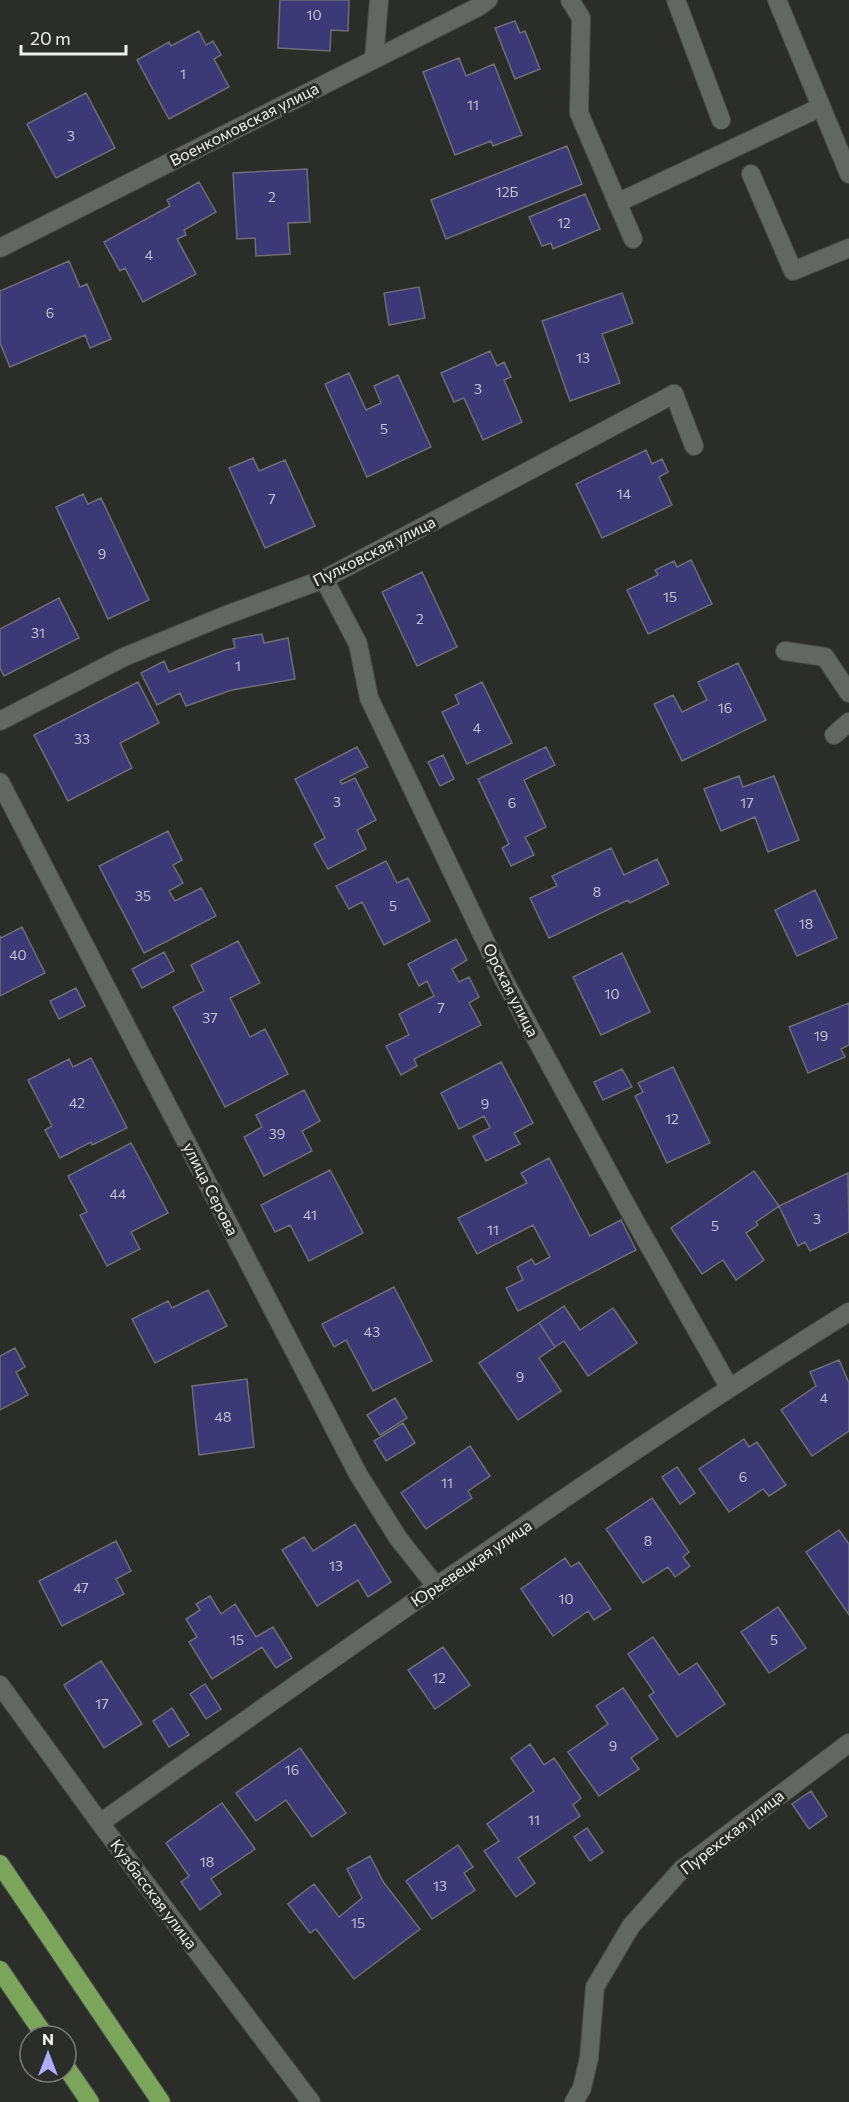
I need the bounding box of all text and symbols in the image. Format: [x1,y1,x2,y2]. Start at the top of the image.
house number: 10 [306,6,322,23]
scale bar [21,18,126,56]
text: 20 m [30,27,71,49]
house number: 1 [180,65,186,82]
street label: Военкомовская улица [166,78,321,169]
house number: 11 [467,96,479,113]
house number: 3 [67,127,75,144]
house number: 12Б [496,183,518,200]
house number: 2 [268,188,276,205]
house number: 12 [557,214,571,231]
house number: 4 [145,246,154,263]
house number: 6 [46,304,54,321]
house number: 13 [576,349,590,366]
house number: 3 [474,380,482,397]
house number: 5 [380,420,388,437]
house number: 14 [617,485,632,502]
house number: 7 [268,490,276,507]
street label: Пулковская улица [309,511,438,590]
house number: 9 [98,545,106,562]
house number: 15 [663,588,677,605]
house number: 2 [416,610,424,627]
house number: 31 [31,624,45,641]
house number: 1 [235,657,241,674]
house number: 16 [718,699,732,716]
house number: 4 [473,719,482,736]
house number: 33 [74,730,90,747]
house number: 3 [333,793,341,810]
house number: 6 [508,794,516,811]
house number: 17 [740,794,754,811]
house number: 8 [593,883,601,900]
house number: 35 [135,887,151,904]
house number: 5 [389,897,397,914]
house number: 18 [799,915,813,932]
street label: Орская улица [480,940,543,1040]
house number: 40 [9,946,27,963]
house number: 10 [604,985,620,1002]
house number: 7 [437,999,445,1016]
house number: 37 [202,1009,218,1026]
house number: 19 [814,1027,828,1044]
house number: 42 [69,1094,85,1111]
house number: 9 [481,1095,489,1112]
house number: 12 [665,1110,679,1127]
house number: 39 [269,1125,285,1142]
street label: улица Серова [180,1139,243,1238]
house number: 44 [110,1185,127,1202]
house number: 41 [303,1206,317,1223]
house number: 3 [813,1210,821,1227]
house number: 5 [711,1217,719,1234]
house number: 11 [487,1221,499,1238]
house number: 43 [364,1323,380,1340]
house number: 9 [516,1368,524,1385]
house number: 4 [820,1389,829,1406]
house number: 48 [215,1408,231,1425]
house number: 6 [739,1468,747,1485]
house number: 11 [441,1474,453,1491]
street label: Юрьевецкая улица [407,1515,535,1610]
house number: 8 [644,1532,652,1549]
house number: 13 [329,1557,343,1574]
house number: 47 [73,1579,89,1596]
house number: 10 [558,1590,574,1607]
house number: 15 [230,1631,244,1648]
house number: 5 [770,1631,778,1648]
house number: 12 [432,1669,446,1686]
house number: 17 [95,1695,109,1712]
house number: 9 [609,1737,617,1754]
house number: 16 [285,1761,299,1778]
street label: Пурехская улица [676,1785,787,1878]
house number: 11 [528,1811,540,1828]
street label: Кузбасская улица [107,1835,202,1952]
house number: 18 [200,1853,214,1870]
house number: 13 [433,1877,447,1894]
house number: 15 [351,1914,365,1931]
north arrow [18,2024,78,2084]
text: N [42,2029,54,2048]

